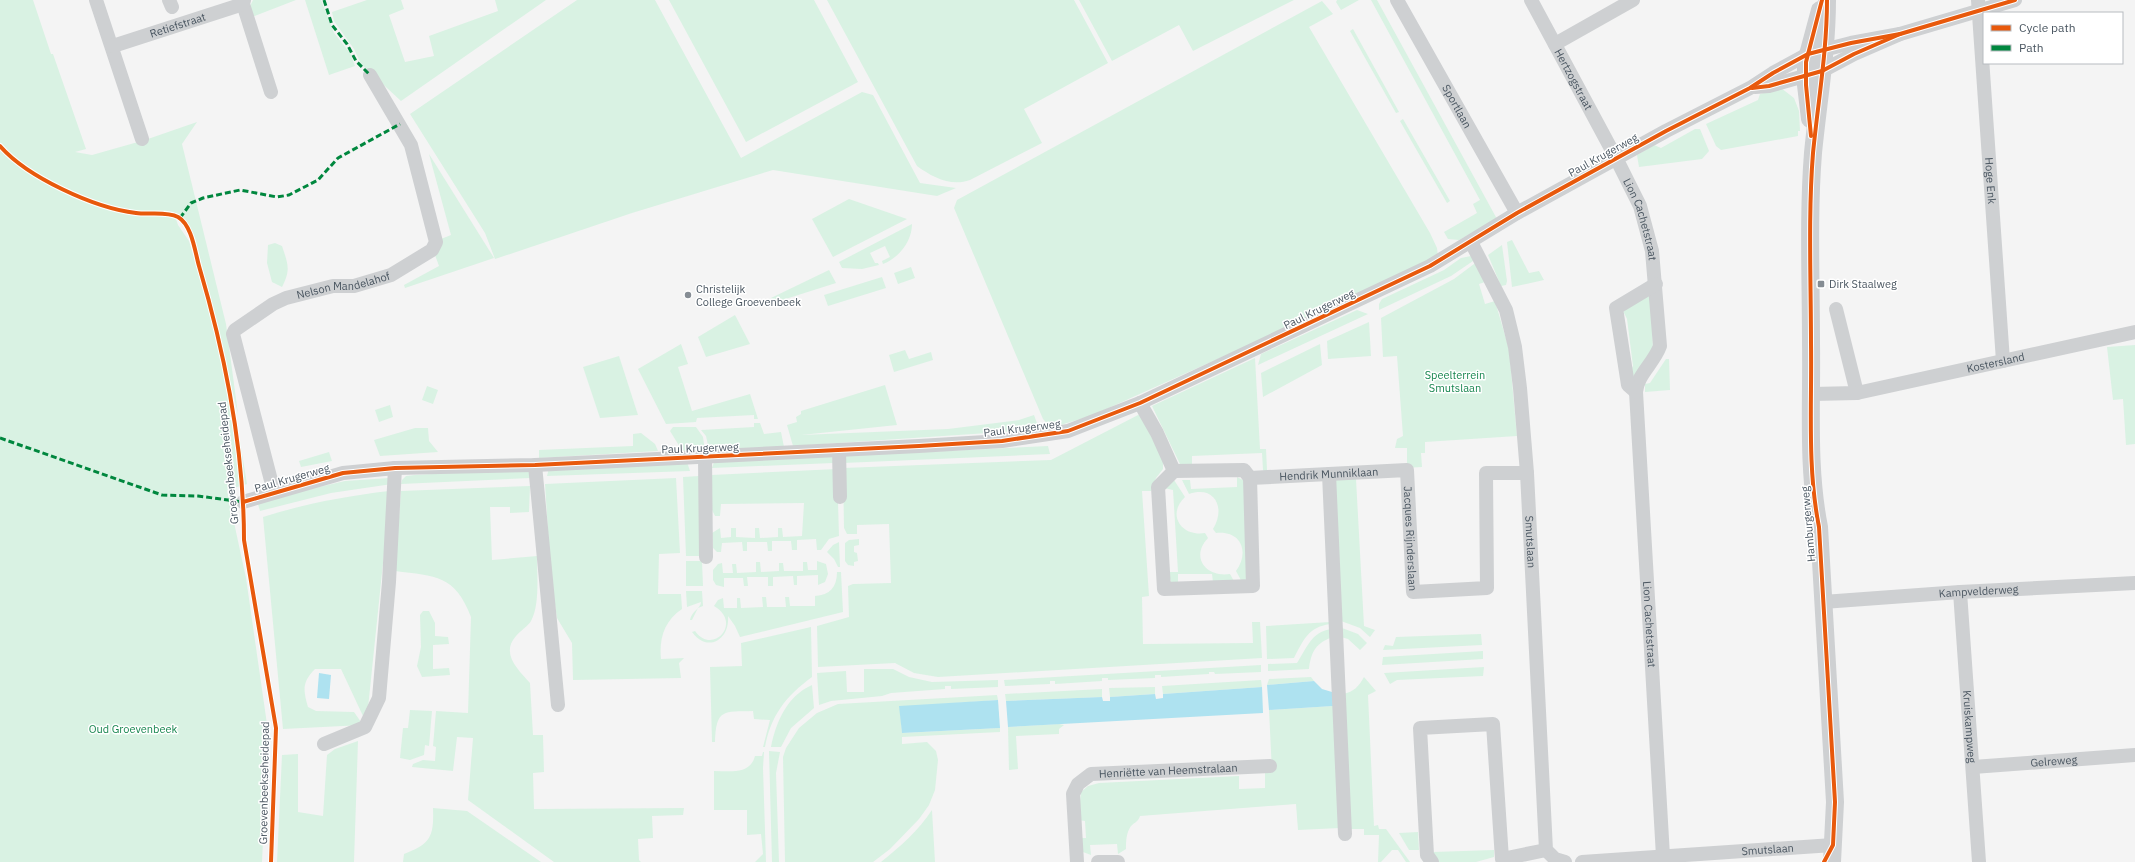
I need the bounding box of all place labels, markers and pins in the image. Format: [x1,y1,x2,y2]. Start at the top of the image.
place label: Dirk Staalweg [1829,277,1897,291]
marker: Dirk Staalweg [1816,279,1826,289]
place label: Christelijk College Groevenbeek [696,282,801,309]
marker: Christelijk College Groevenbeek [683,290,693,300]

